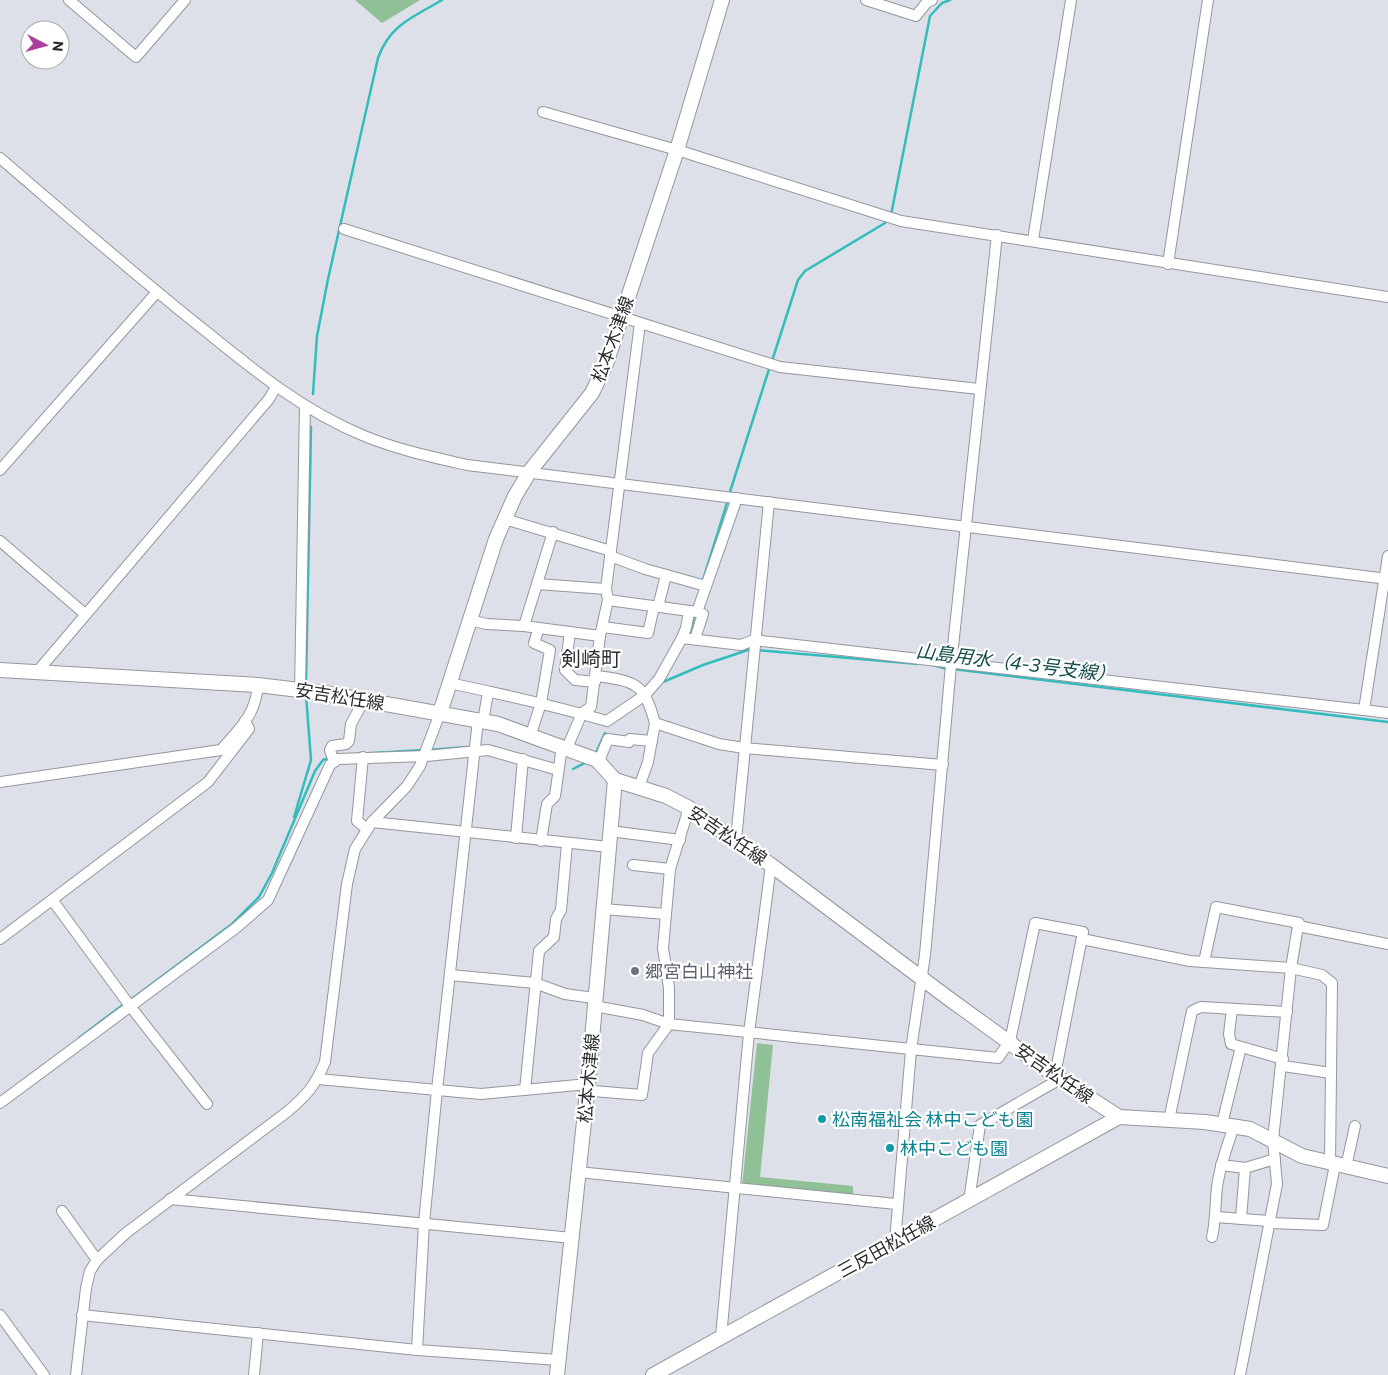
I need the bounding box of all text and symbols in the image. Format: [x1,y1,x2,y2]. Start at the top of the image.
north arrow [20,20,70,70]
text: N [49,40,67,53]
street label: 松本木津線 [586,293,638,385]
water label: 山島用水（4-3号支線） [915,638,1117,686]
district label: 剣崎町 [561,646,621,670]
street label: 安吉松任線 [294,678,386,714]
street label: 安吉松任線 [685,801,771,869]
place label: 郷宮白山神社 [645,960,753,982]
marker: 郷宮白山神社 [629,965,641,977]
street label: 松本木津線 [573,1032,603,1124]
street label: 安吉松任線 [1012,1038,1098,1108]
place label: 松南福祉会 林中こども園 [832,1108,1033,1130]
marker: 松南福祉会 林中こども園 [816,1113,828,1125]
place label: 林中こども園 [900,1137,1008,1159]
marker: 林中こども園 [884,1142,896,1154]
street label: 三反田松任線 [833,1210,939,1282]

